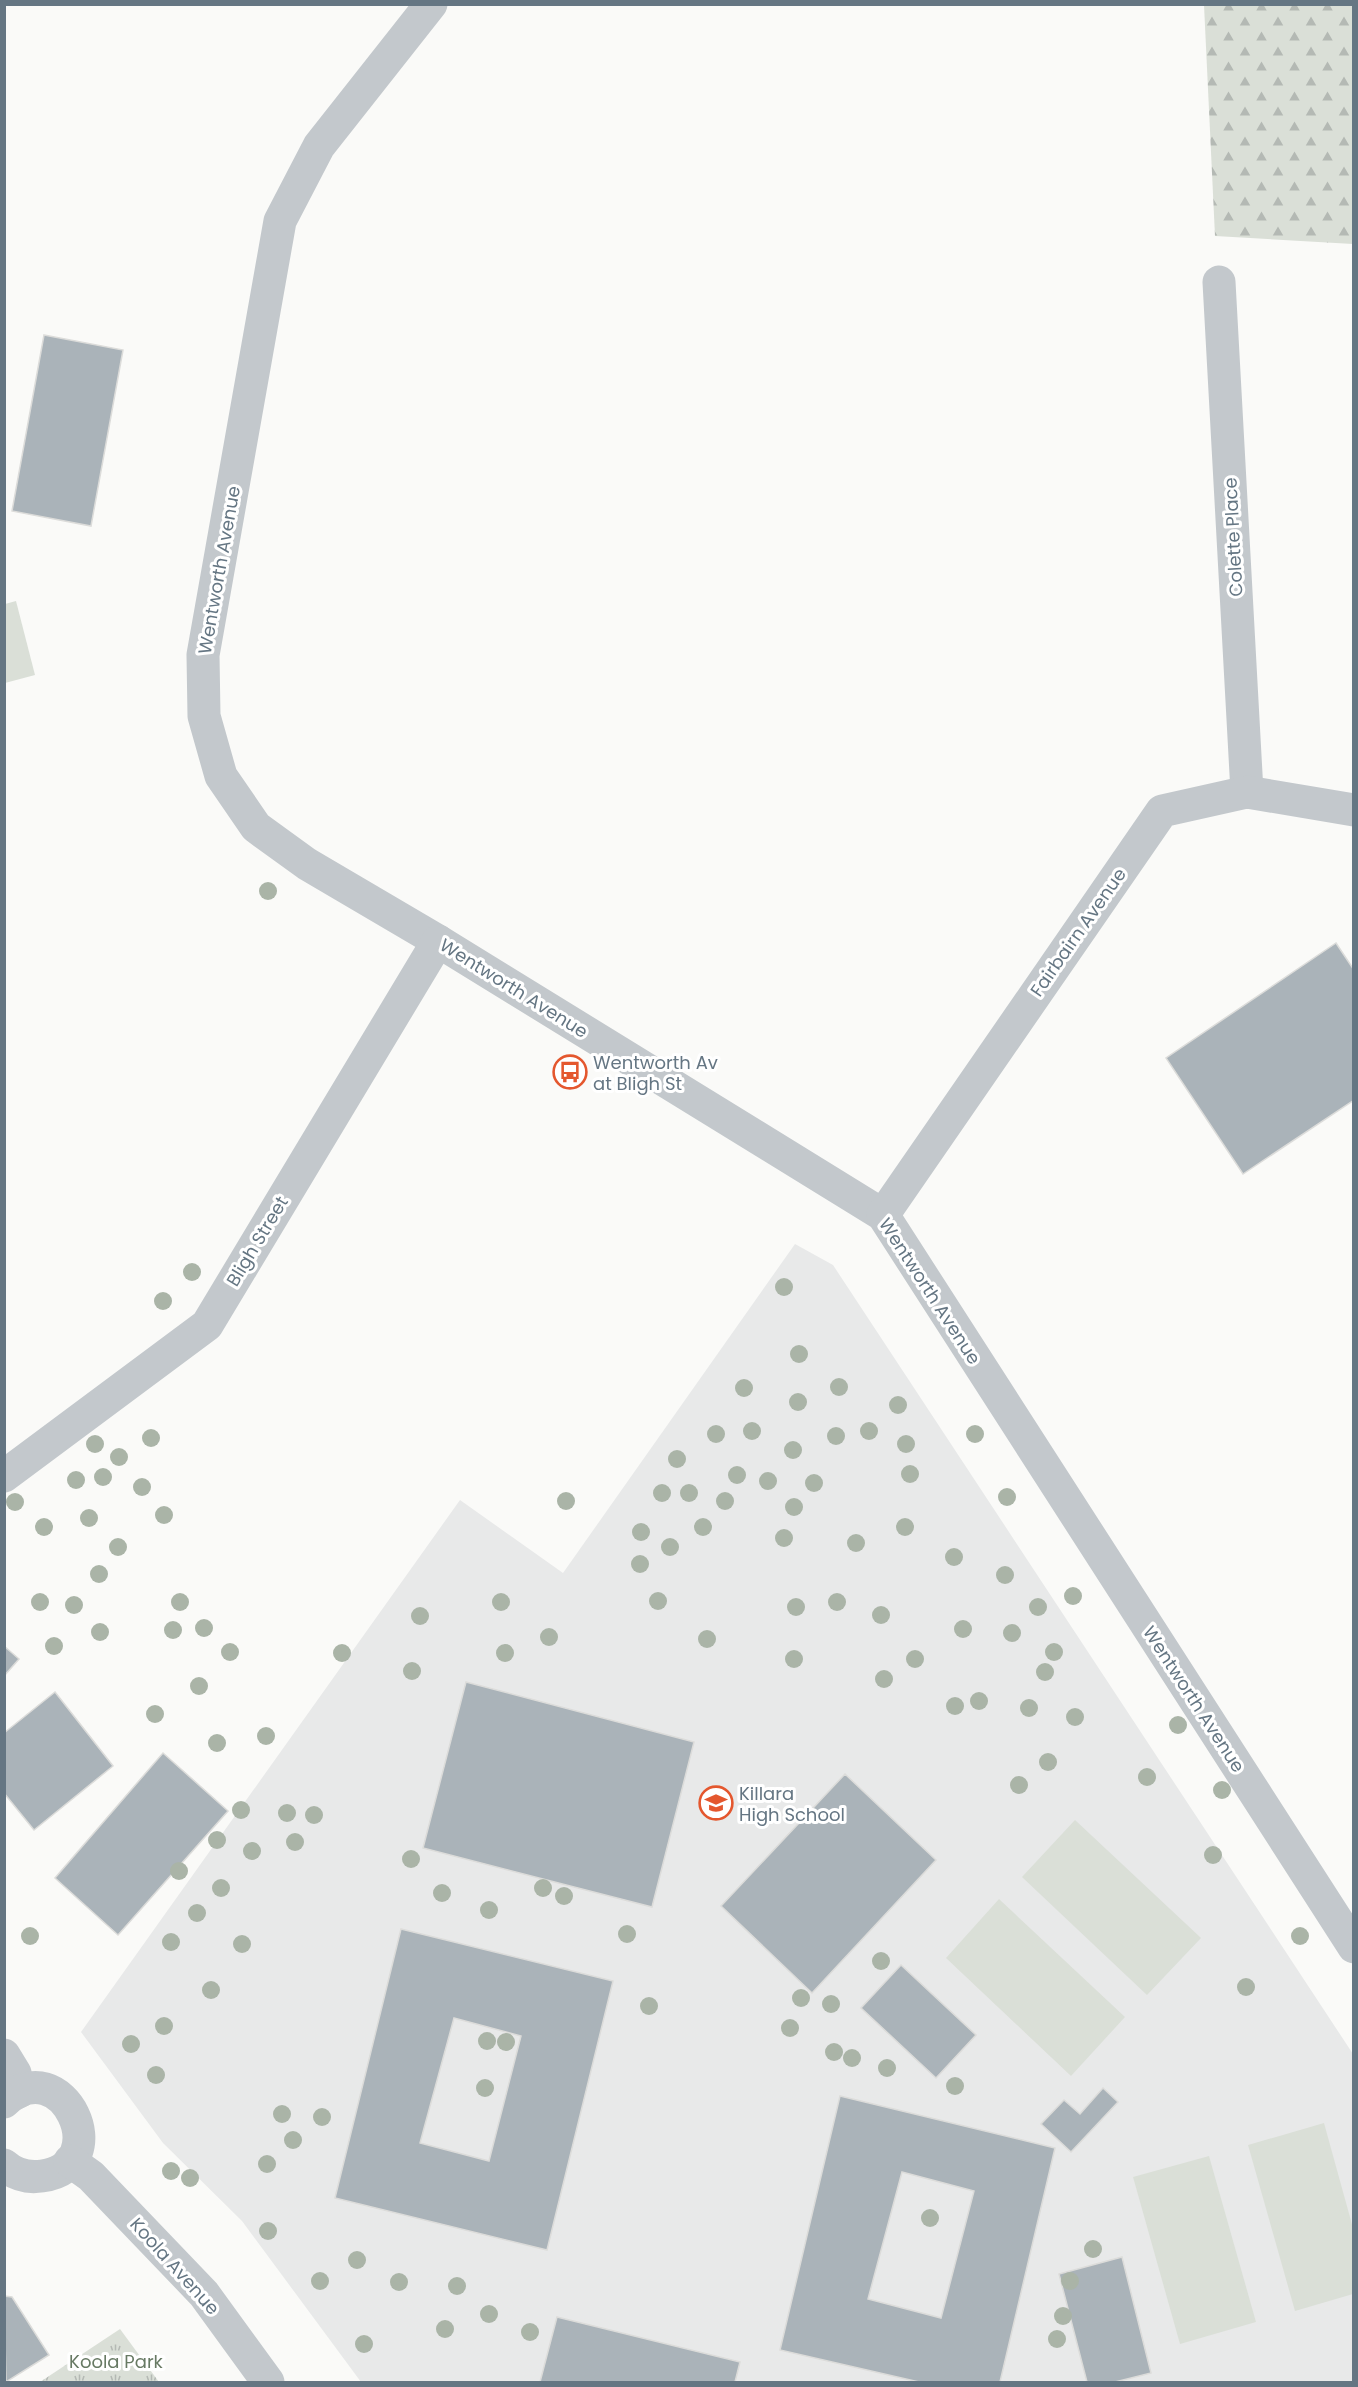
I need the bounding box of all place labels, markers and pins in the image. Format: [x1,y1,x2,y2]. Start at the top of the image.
place label: Wentworth Av at Bligh St [593,1050,718,1096]
bus stop icon: Wentworth Av at Bligh St [552,1054,588,1090]
place label: Killara High School [739,1781,845,1827]
school or university icon: Killara High School [698,1785,734,1821]

